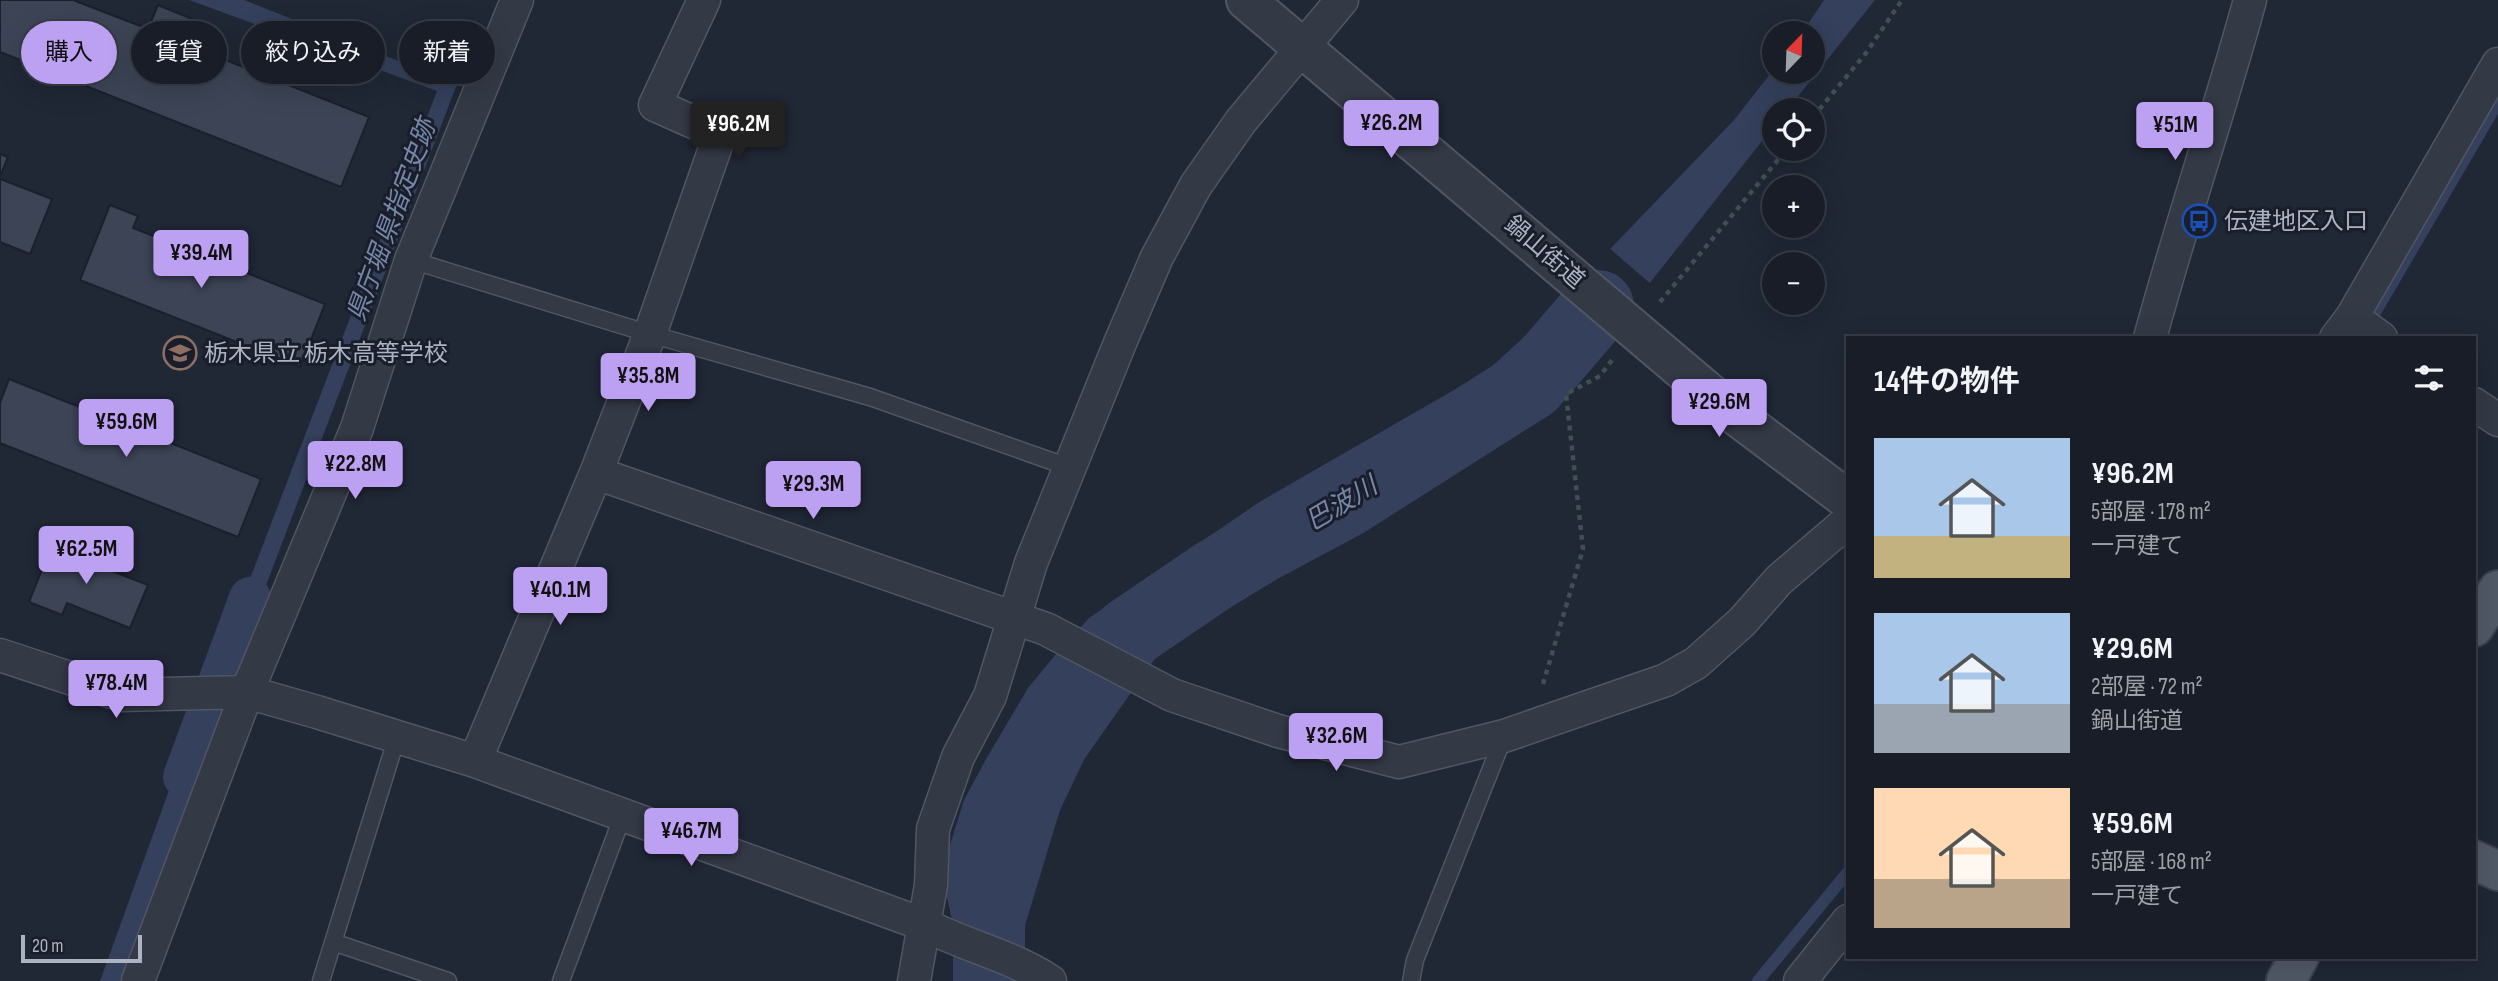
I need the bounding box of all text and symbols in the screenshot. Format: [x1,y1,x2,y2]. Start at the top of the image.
chip: 購入 [21,21,117,84]
chip: 賃貸 [131,21,227,84]
chip: 絞り込み [241,21,385,84]
chip: 新着 [399,21,495,84]
north arrow [1762,21,1825,84]
map controls [1762,21,1825,315]
button: locate [1762,98,1825,161]
pin: ¥26.2M [1334,100,1448,160]
pin: ¥96.2M [681,102,795,161]
pin: ¥51M [2134,102,2216,162]
text: ¥26.2M [1360,109,1422,137]
text: ¥96.2M [706,110,770,138]
text: ¥51M [2152,111,2198,139]
water label: 県庁堀 県指定史跡 [342,112,445,325]
button: + [1762,175,1825,238]
bus stop icon: 伝建地区入口 [2180,202,2218,240]
place label: 伝建地区入口 [2224,207,2368,236]
street label: 鍋山街道 [1499,210,1590,295]
pin: ¥39.4M [144,230,258,290]
text: ¥39.4M [169,239,233,267]
button: − [1762,252,1825,315]
school or university icon: 栃木県立 栃木高等学校 [161,334,199,372]
place label: 栃木県立 栃木高等学校 [204,339,448,368]
pin: ¥35.8M [591,354,705,413]
icon: filters [2410,359,2448,397]
text: ¥35.8M [617,362,679,390]
text: 14件の物件 [1874,364,2020,400]
pin: ¥29.6M [1662,380,1776,439]
text: ¥29.6M [1688,388,1750,416]
pin: ¥59.6M [69,400,183,459]
text: ¥59.6M [95,408,157,436]
pin: ¥22.8M [298,442,412,501]
text: ¥22.8M [324,450,386,478]
text: ¥96.2M [2091,456,2174,492]
pin: ¥29.3M [756,462,870,521]
icon: home [1930,466,2014,550]
water label: 巴波川 [1300,469,1386,538]
text: ¥29.3M [782,470,844,498]
text: 5部屋 · 178 m² [2091,498,2211,526]
pin: ¥62.5M [29,526,143,586]
text: 一戸建て [2091,532,2183,560]
text: ¥62.5M [55,535,117,563]
pin: ¥40.1M [503,568,617,627]
text: ¥40.1M [529,576,591,604]
text: ¥29.6M [2091,631,2173,667]
icon: home [1930,641,2014,725]
pin: ¥78.4M [59,660,173,720]
text: ¥78.4M [84,669,148,697]
text: 2部屋 · 72 m² [2091,673,2203,701]
text: 鍋山街道 [2091,707,2183,735]
pin: ¥32.6M [1279,714,1393,773]
text: ¥32.6M [1305,722,1367,750]
text: ¥59.6M [2091,806,2173,842]
pin: ¥46.7M [634,808,748,868]
icon: home [1930,816,2014,900]
text: ¥46.7M [660,817,722,845]
text: 5部屋 · 168 m² [2091,848,2212,876]
text: 一戸建て [2091,882,2183,910]
scale bar [21,932,142,964]
text: 20 m [32,935,64,958]

